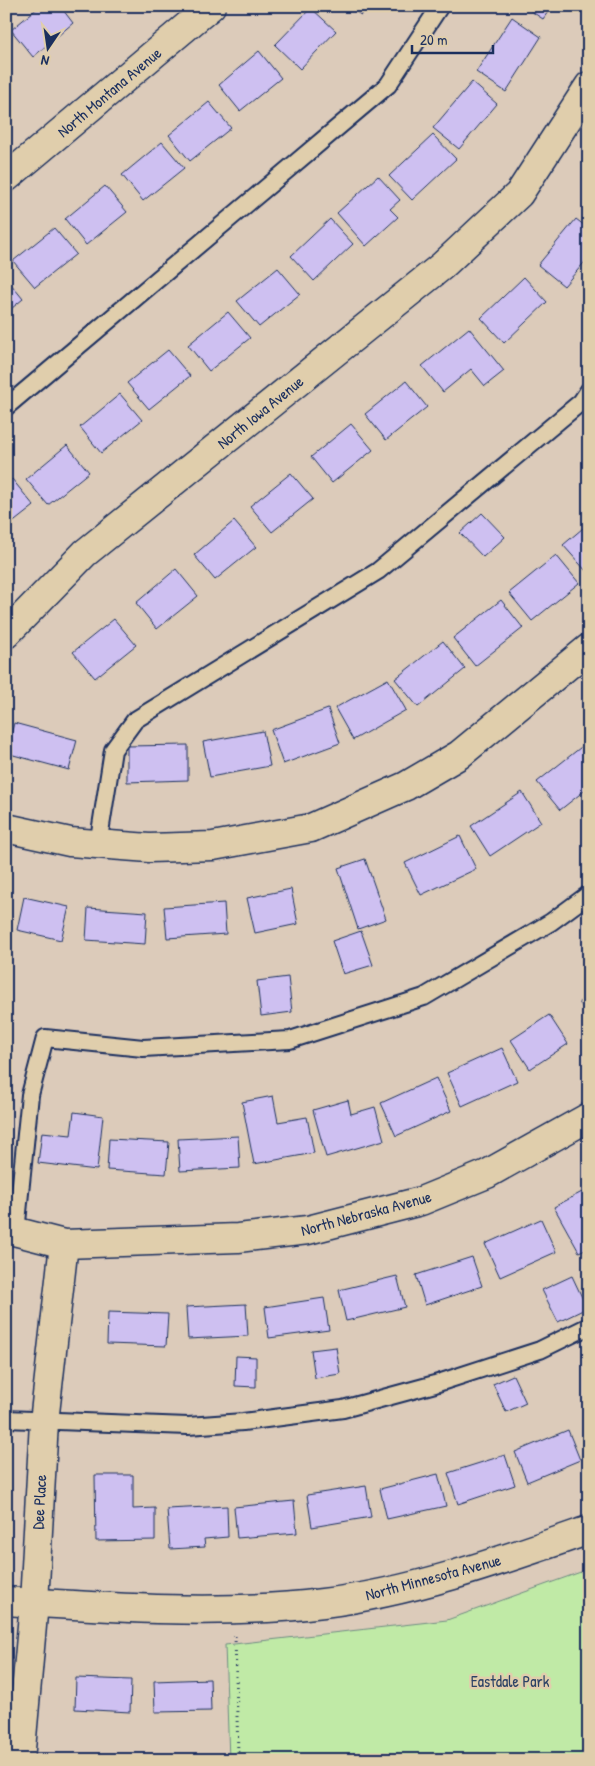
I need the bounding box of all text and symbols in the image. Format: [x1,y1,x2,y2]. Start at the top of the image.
north arrow [22,22,72,72]
scale bar [412,22,494,54]
text: 20 m [420,29,447,50]
street label: North Montana Avenue [52,41,166,142]
text: N [39,51,51,71]
street label: North Iowa Avenue [212,370,308,454]
street label: North Nebraska Avenue [298,1185,434,1241]
street label: Dee Place [27,1473,51,1530]
street label: North Minnesota Avenue [363,1548,504,1606]
park label: Eastdale Park [471,1670,550,1692]

